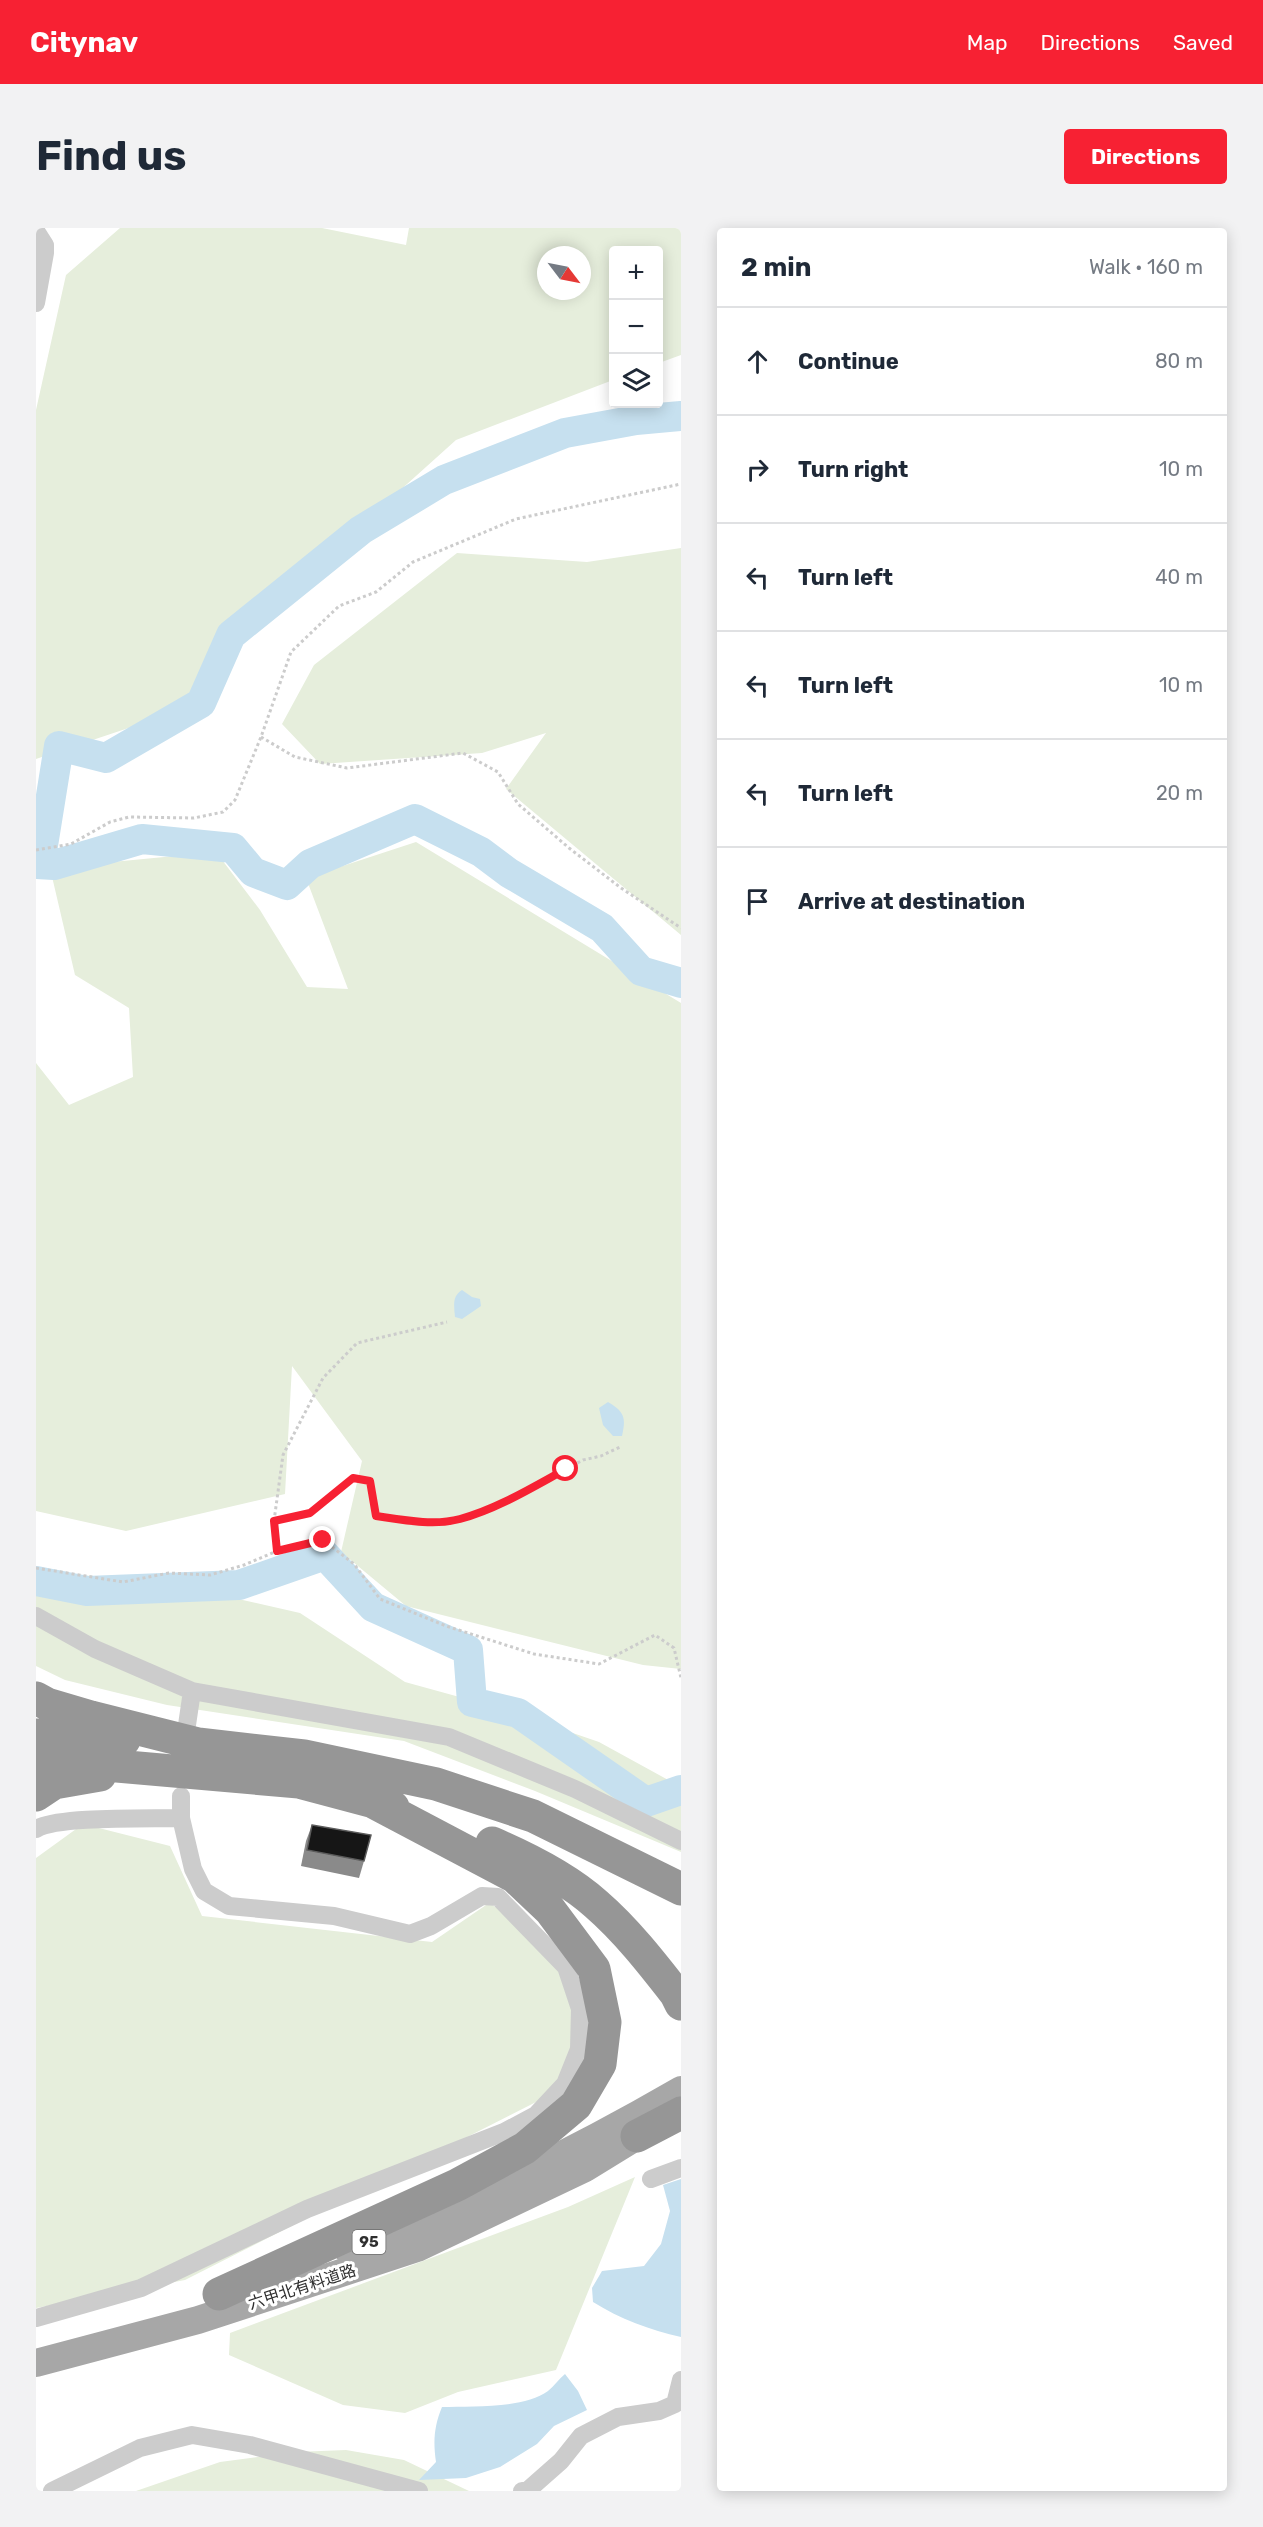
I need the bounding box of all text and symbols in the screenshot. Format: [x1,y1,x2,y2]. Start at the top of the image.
text: Citynav [30,26,138,59]
text: Map [967,30,1008,55]
text: Directions [1041,30,1140,55]
text: Saved [1173,30,1233,55]
button: Directions [1064,129,1227,184]
text: Find us [36,131,187,181]
north arrow [537,246,591,300]
map controls [609,246,663,408]
button: + [609,246,663,300]
text: 2 min [741,252,811,283]
text: Walk · 160 m [1089,255,1203,279]
button: − [609,300,663,354]
icon: ahead [741,345,774,378]
text: Continue [798,348,899,375]
text: 80 m [1155,349,1203,373]
button: layers [609,354,663,408]
icon: right [741,453,774,486]
text: Turn right [798,456,908,483]
text: 10 m [1159,457,1203,481]
icon: left [741,561,774,594]
text: Turn left [798,564,893,591]
text: 40 m [1155,565,1203,589]
icon: left [741,669,774,702]
text: Turn left [798,672,893,699]
text: 10 m [1159,673,1203,697]
icon: left [741,777,774,810]
text: Turn left [798,780,893,807]
text: 20 m [1156,781,1203,805]
icon: arrive [741,885,774,918]
text: Arrive at destination [798,888,1025,915]
route start [552,1455,578,1481]
route end [309,1526,335,1552]
road number: 95 [352,2230,386,2254]
street label: 六甲北有料道路 [246,2261,358,2313]

